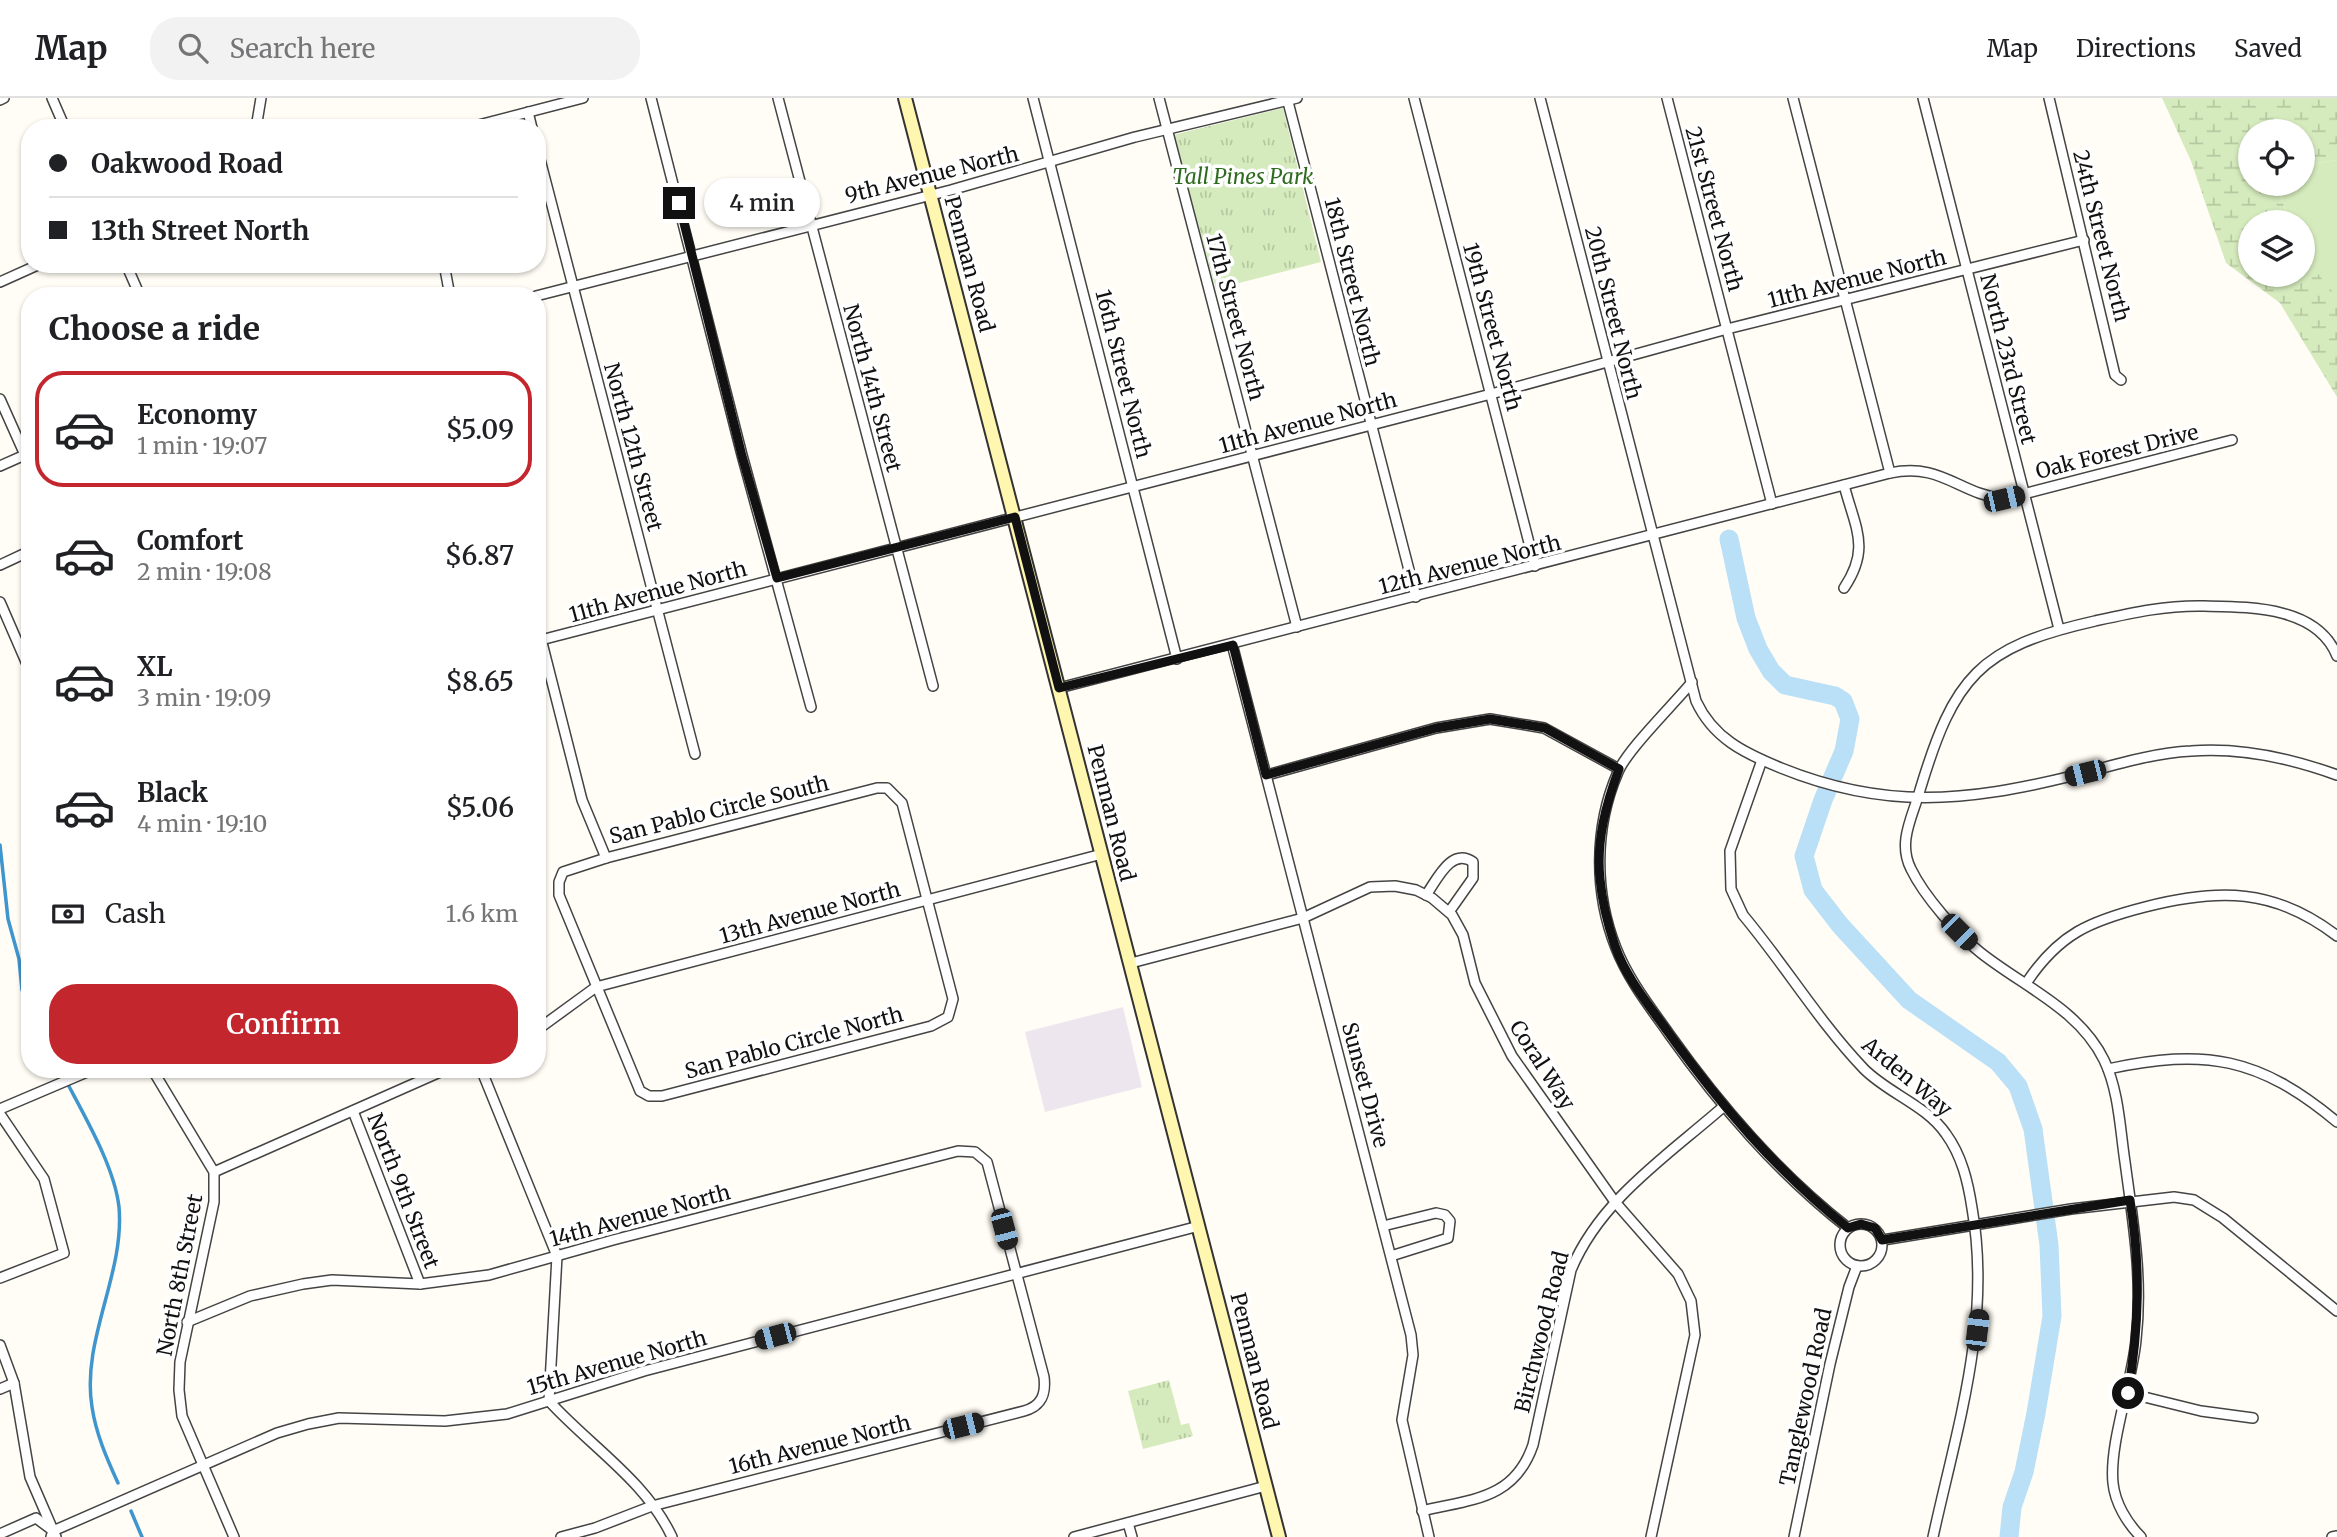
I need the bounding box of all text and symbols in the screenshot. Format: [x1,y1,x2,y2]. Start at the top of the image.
search box [150,17,640,80]
text: Map [35,28,108,69]
icon: search [174,29,212,67]
text: Search here [230,32,375,65]
text: Map [1987,33,2038,64]
text: Directions [2076,33,2196,64]
text: Saved [2234,33,2302,64]
map controls [2238,119,2315,287]
button: locate [2238,119,2315,196]
street label: 21st Street North [1680,124,1749,294]
street label: 9th Avenue North [842,140,1022,209]
text: Oakwood Road [91,147,283,180]
street label: 24th Street North [2067,147,2136,325]
park label: Tall Pines Park [1173,163,1314,190]
callout: 4 min [704,178,819,228]
route end [663,187,695,219]
text: 4 min [729,188,795,217]
street label: Penman Road [938,193,1001,335]
street label: 18th Street North [1318,195,1387,369]
button: layers [2238,210,2315,287]
text: 13th Street North [91,214,309,247]
street label: 20th Street North [1579,224,1648,402]
street label: 17th Street North [1200,231,1271,403]
street label: 19th Street North [1457,240,1528,414]
street label: 11th Avenue North [1765,243,1949,314]
street label: North 23rd Street [1974,271,2043,447]
street label: 16th Street North [1089,287,1158,461]
street label: North 14th Street [837,301,908,475]
text: Choose a ride [49,309,260,349]
street label: North 12th Street [598,360,669,534]
street label: 11th Avenue North [1216,386,1400,459]
icon: car [53,398,116,461]
text: Economy [137,398,257,431]
text: $5.09 [446,413,514,446]
street label: Oak Forest Drive [2033,418,2201,485]
text: 1 min · 19:07 [137,431,267,460]
car [1982,484,2027,514]
icon: car [53,524,116,587]
text: Comfort [137,524,243,557]
street label: 12th Avenue North [1376,529,1564,600]
text: $6.87 [445,539,514,572]
street label: 11th Avenue North [566,555,750,628]
text: 2 min · 19:08 [137,557,272,586]
icon: car [53,650,116,713]
text: XL [137,650,173,683]
text: $8.65 [445,665,514,698]
text: 3 min · 19:09 [137,683,271,712]
street label: Penman Road [1081,742,1142,884]
car [2063,758,2108,788]
street label: San Pablo Circle South [606,769,831,850]
icon: car [53,776,116,839]
text: Black [137,776,208,809]
text: $5.06 [446,791,514,824]
text: 4 min · 19:10 [137,809,267,838]
street label: 13th Avenue North [717,875,903,950]
icon: cash [49,895,87,933]
text: Cash [105,897,166,930]
text: 1.6 km [446,899,518,928]
car [1937,910,1982,954]
button: Confirm [49,984,518,1064]
street label: San Pablo Circle North [682,1000,906,1085]
street label: Coral Way [1504,1015,1582,1115]
street label: Sunset Drive [1336,1019,1395,1150]
street label: Arden Way [1856,1030,1959,1123]
street label: North 9th Street [361,1109,446,1272]
street label: 14th Avenue North [546,1178,733,1253]
street label: North 8th Street [151,1192,208,1358]
car [989,1206,1020,1252]
street label: Birchwood Road [1508,1248,1575,1415]
street label: Penman Road [1224,1290,1285,1432]
street label: Tanglewood Road [1773,1305,1838,1488]
car [1965,1308,1990,1352]
car [752,1320,799,1352]
street label: 15th Avenue North [524,1324,710,1401]
route start [2112,1377,2144,1409]
street label: 16th Avenue North [726,1409,914,1480]
car [941,1411,986,1441]

